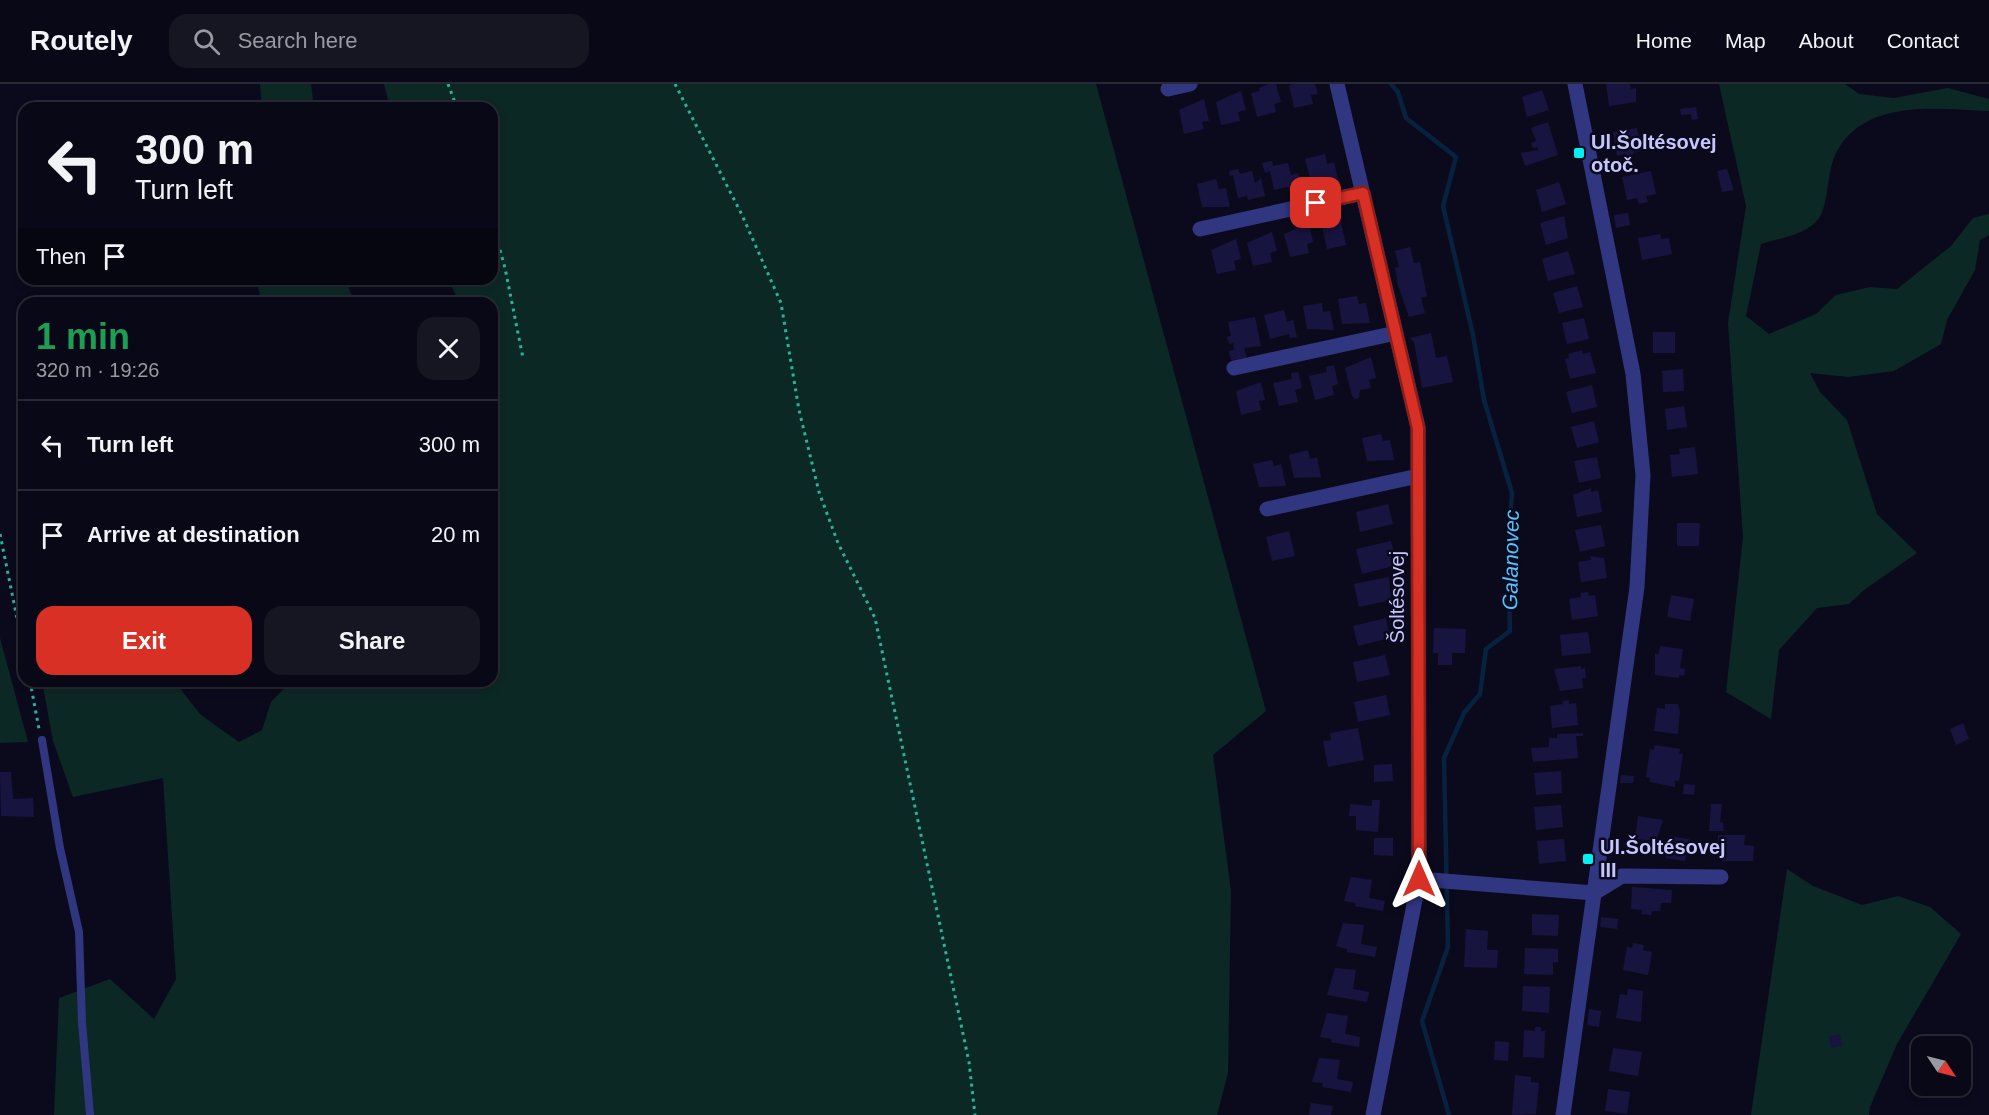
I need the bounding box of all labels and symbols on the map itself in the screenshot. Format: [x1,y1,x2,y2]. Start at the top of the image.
place label: Ul.Šoltésovej otoč. [1591,130,1717,176]
marker: Ul.Šoltésovej otoč. [1572,146,1586,160]
pin [1290,177,1341,228]
water label: Galanovec [1498,509,1523,610]
street label: Šoltésovej [1386,551,1408,643]
place label: Ul.Šoltésovej III [1600,835,1726,881]
position arrow [1387,847,1451,911]
marker: Ul.Šoltésovej III [1581,852,1595,866]
north arrow [1911,1036,1971,1096]

